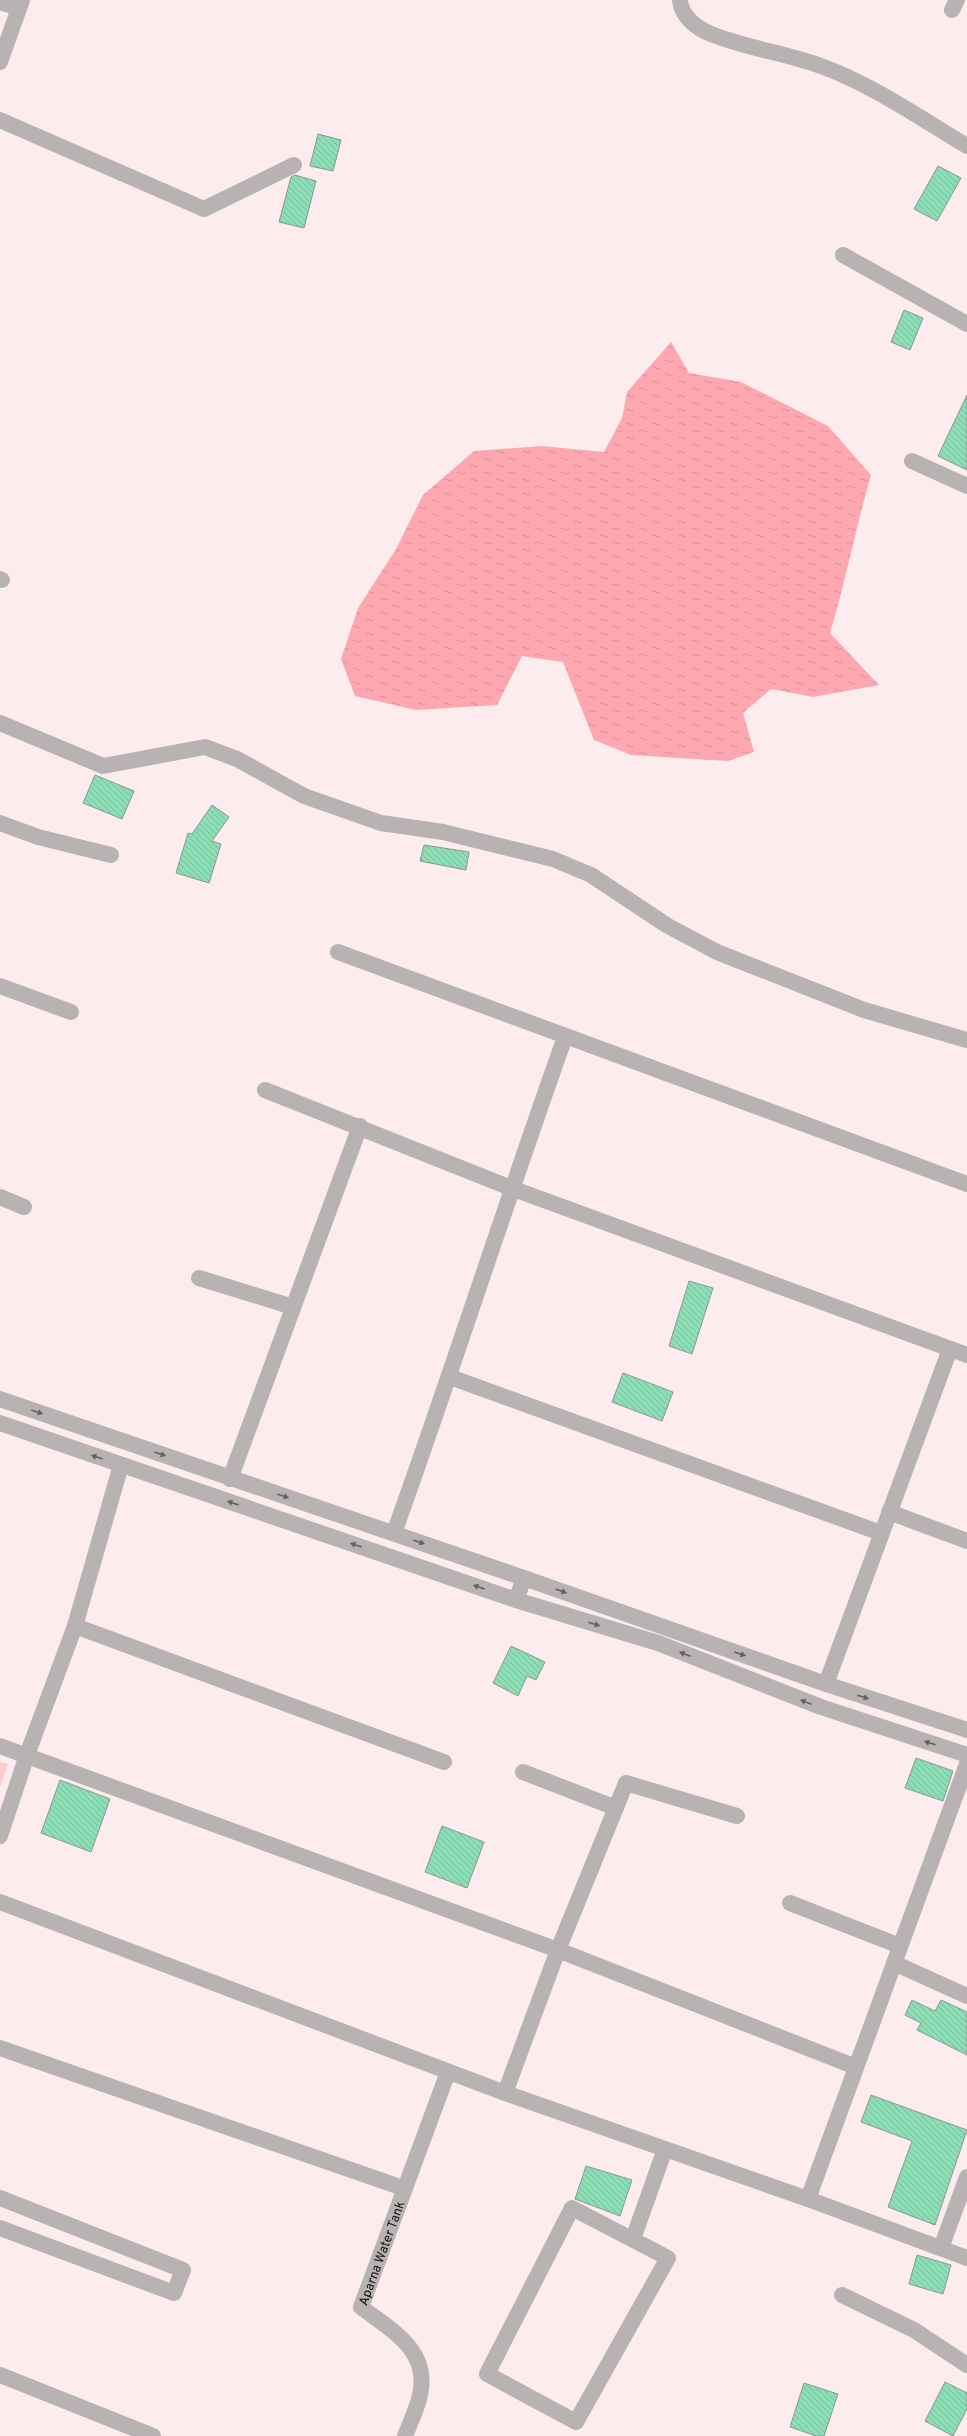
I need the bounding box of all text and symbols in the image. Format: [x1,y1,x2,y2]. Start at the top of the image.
one-way arrow [31,1409,43,1415]
one-way arrow [154,1452,166,1458]
one-way arrow [91,1453,103,1459]
one-way arrow [277,1493,289,1499]
one-way arrow [227,1500,239,1506]
one-way arrow [414,1539,426,1545]
one-way arrow [350,1542,362,1548]
one-way arrow [473,1584,485,1590]
one-way arrow [555,1588,567,1594]
one-way arrow [588,1621,600,1627]
one-way arrow [679,1651,691,1657]
one-way arrow [735,1652,747,1658]
one-way arrow [858,1694,870,1700]
one-way arrow [800,1698,812,1704]
one-way arrow [924,1739,936,1745]
street label: Aparna Water Tank [356,2199,410,2308]

